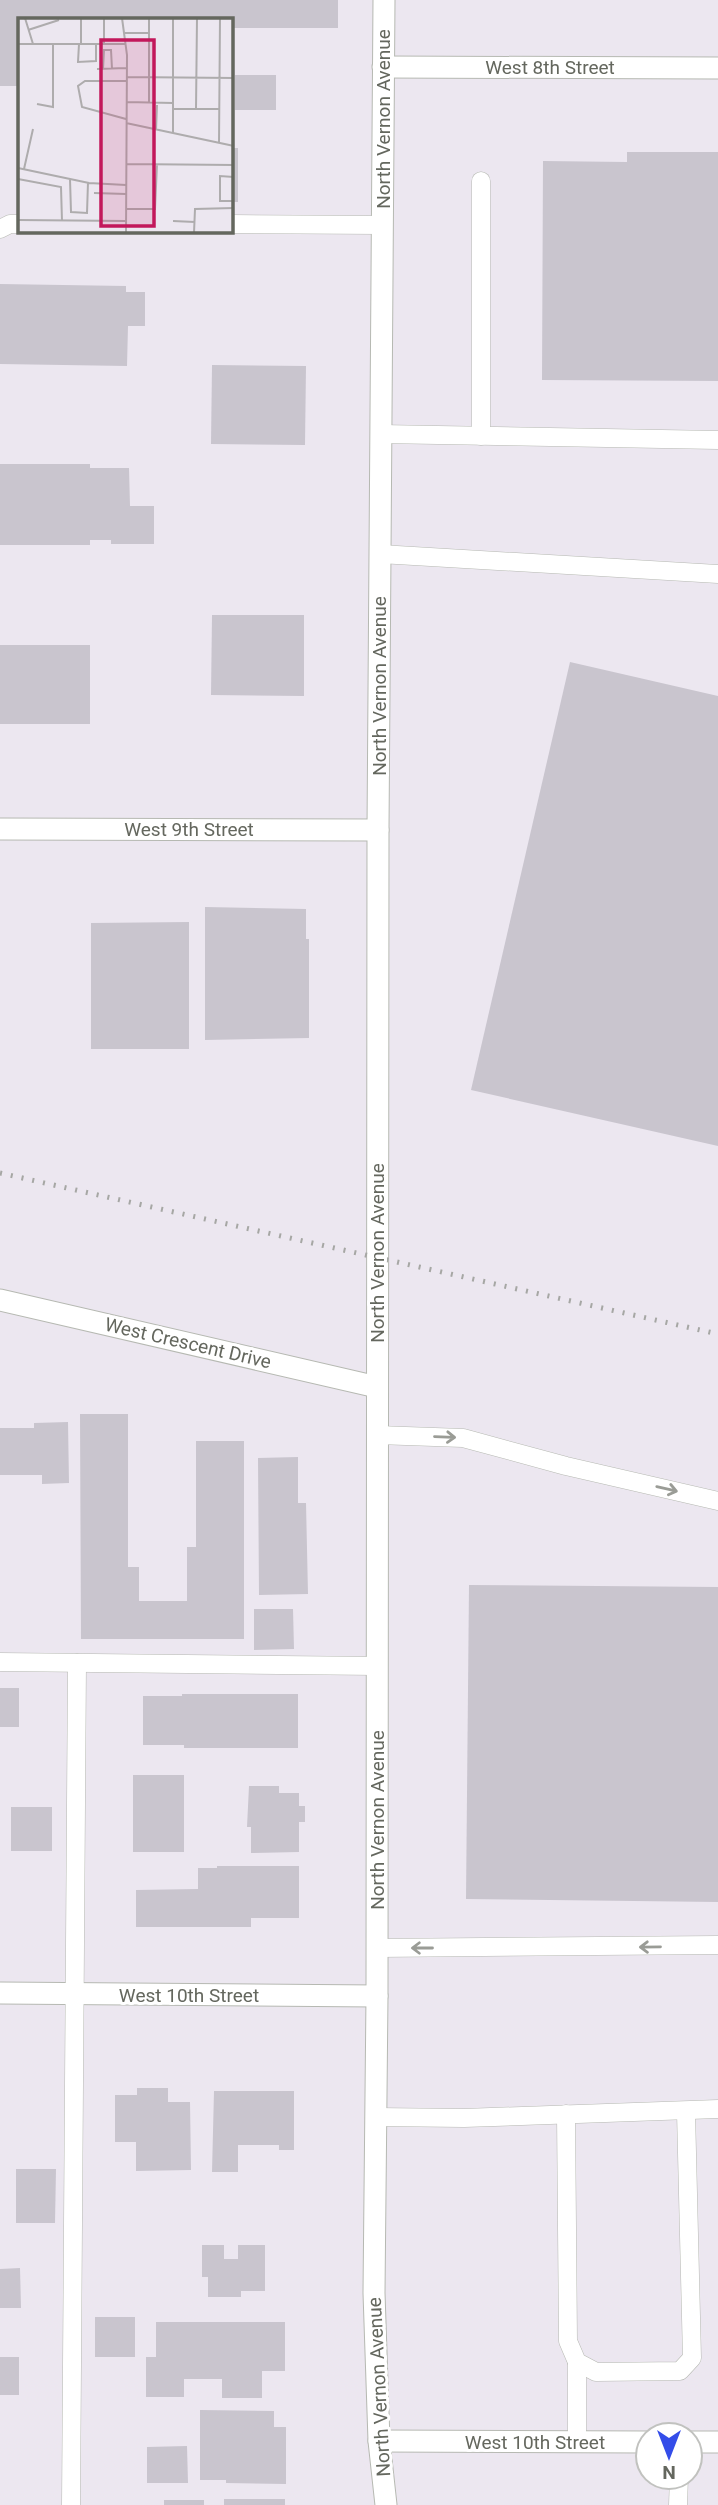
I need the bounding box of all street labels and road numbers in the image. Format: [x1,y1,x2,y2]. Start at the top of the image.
street label: North Vernon Avenue [372,29,395,209]
street label: West 8th Street [485,56,615,79]
street label: North Vernon Avenue [368,596,391,776]
street label: West 9th Street [124,818,254,841]
street label: North Vernon Avenue [366,1163,389,1343]
street label: West Crescent Drive [103,1313,273,1373]
street label: North Vernon Avenue [366,1730,389,1910]
street label: West 10th Street [119,1984,259,2007]
street label: North Vernon Avenue [363,2297,395,2477]
street label: West 10th Street [465,2431,605,2454]

